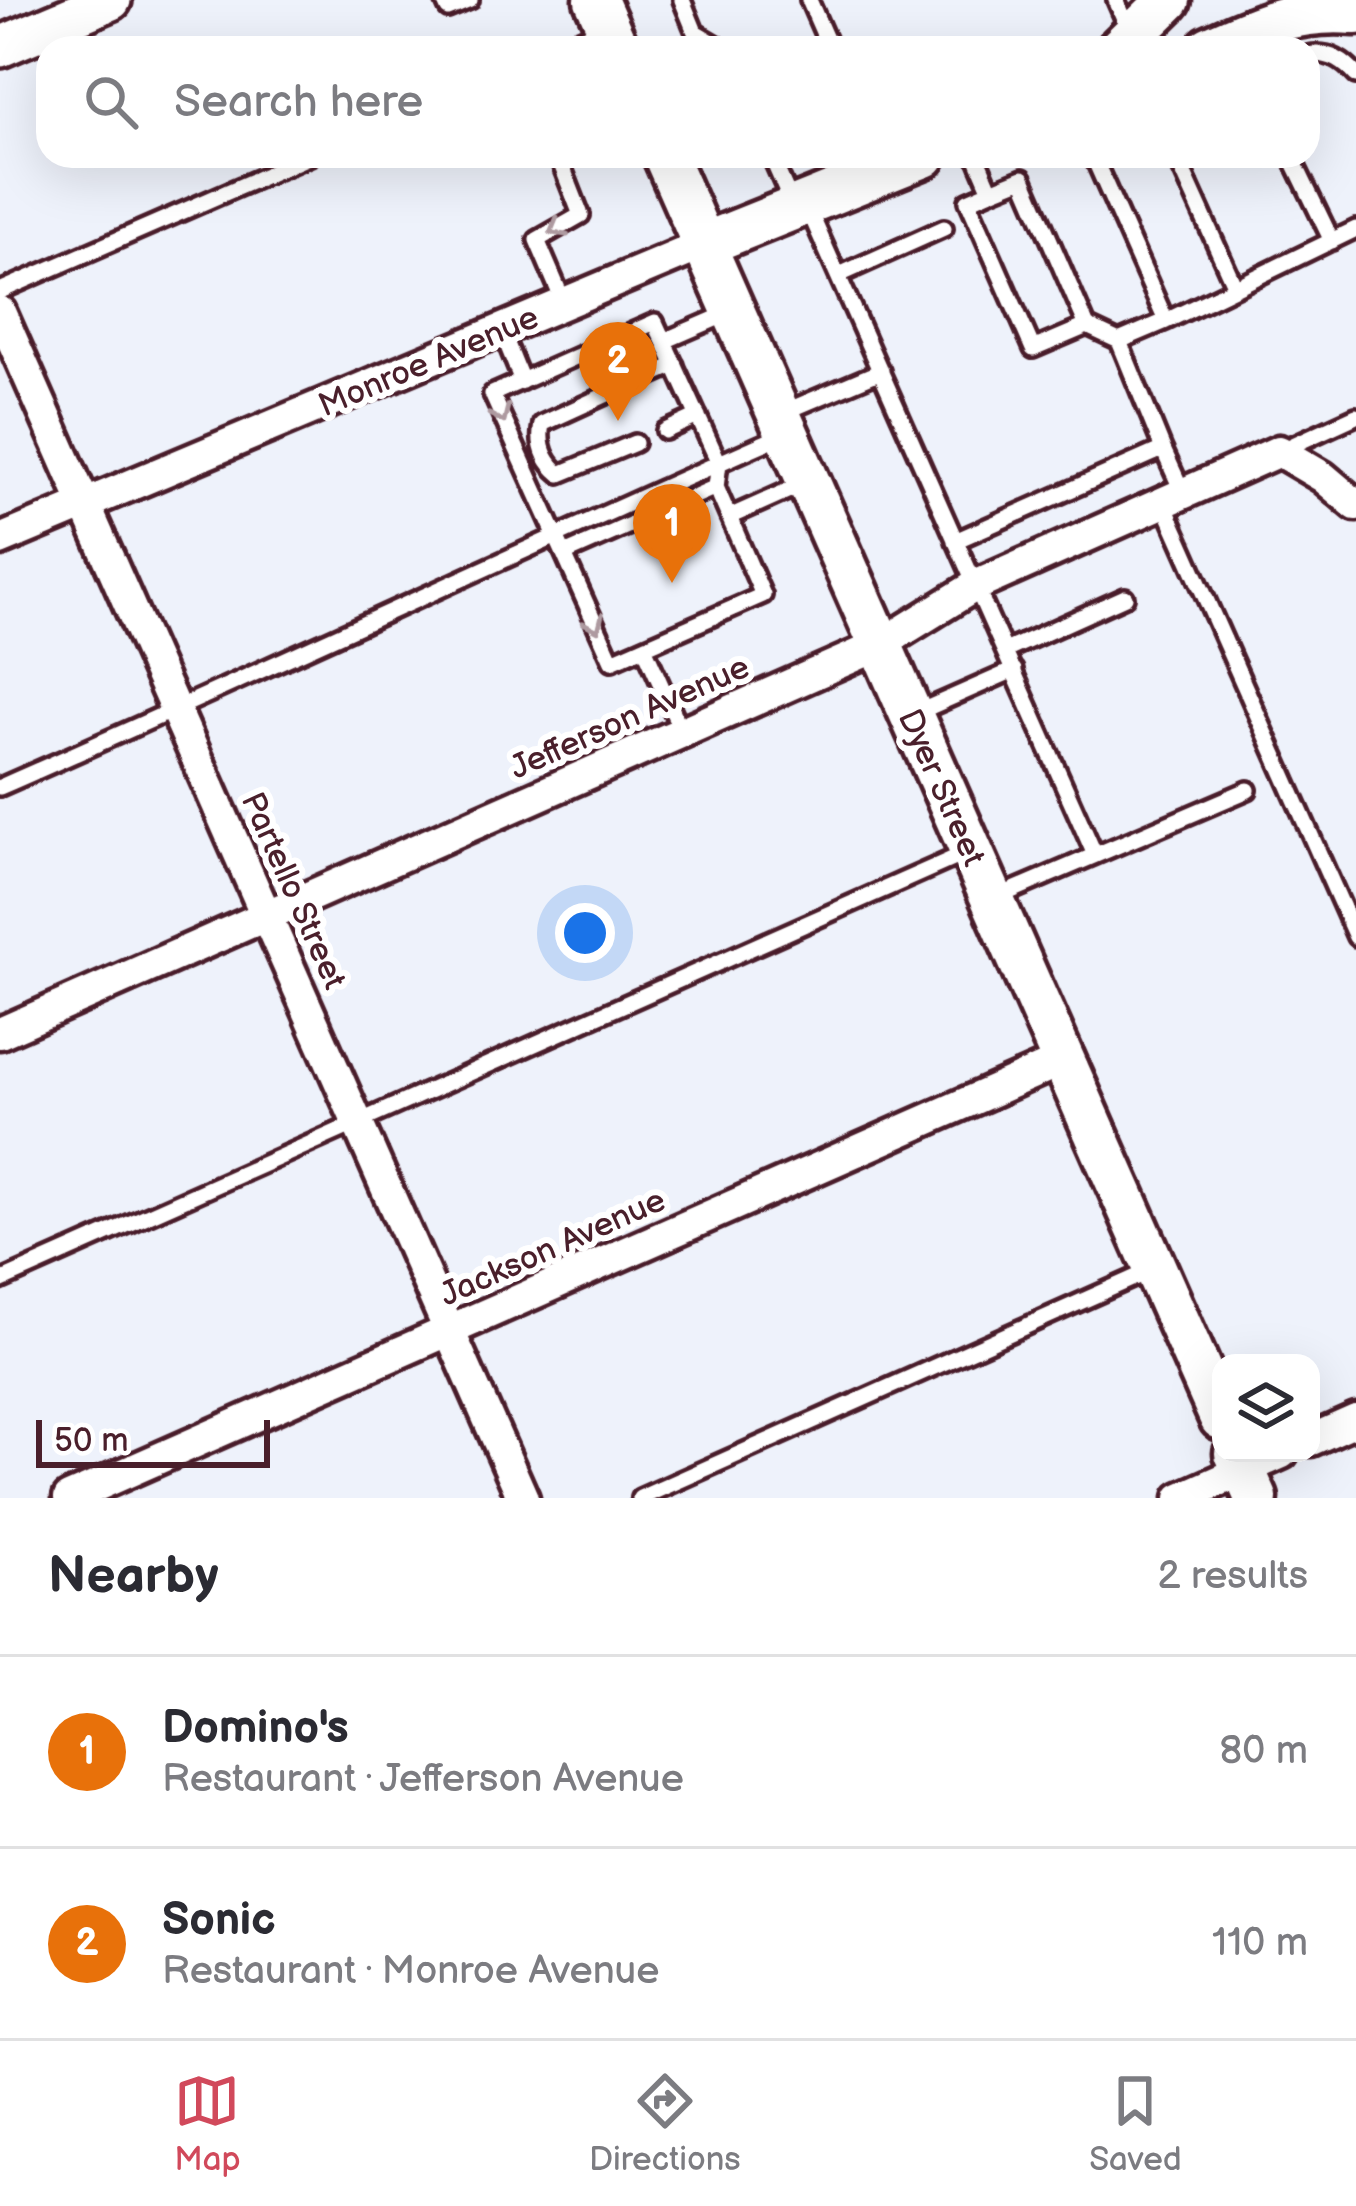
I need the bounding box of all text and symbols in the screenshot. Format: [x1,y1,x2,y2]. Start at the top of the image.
search box [36,36,1320,168]
icon: search [78,69,144,135]
text: Search here [174,75,423,130]
one-way arrow [548,214,570,237]
street label: Monroe Avenue [313,298,545,426]
pin: 2 [579,322,657,421]
one-way arrow [487,403,511,425]
pin: 1 [633,484,711,583]
one-way arrow [581,612,605,633]
street label: Jefferson Avenue [504,647,756,788]
street label: Dyer Street [889,703,993,872]
street label: Partello Street [232,786,354,995]
your location [555,903,615,963]
street label: Jackson Avenue [434,1180,672,1315]
map controls [1212,1354,1320,1462]
button: layers [1212,1354,1320,1462]
scale bar [36,1414,270,1467]
text: 50 m [54,1421,129,1461]
text: Nearby [48,1546,219,1607]
text: 2 results [1157,1553,1308,1600]
text: Domino's [162,1701,349,1756]
text: 1 [79,1728,95,1775]
text: 80 m [1220,1728,1308,1775]
text: Restaurant · Jefferson Avenue [162,1756,684,1803]
text: Sonic [162,1893,276,1948]
text: 2 [75,1920,99,1967]
text: 110 m [1212,1920,1308,1967]
text: Restaurant · Monroe Avenue [162,1948,659,1995]
tab: Map [174,2068,241,2180]
tab: Directions [589,2068,741,2180]
tab: Saved [1089,2068,1182,2180]

